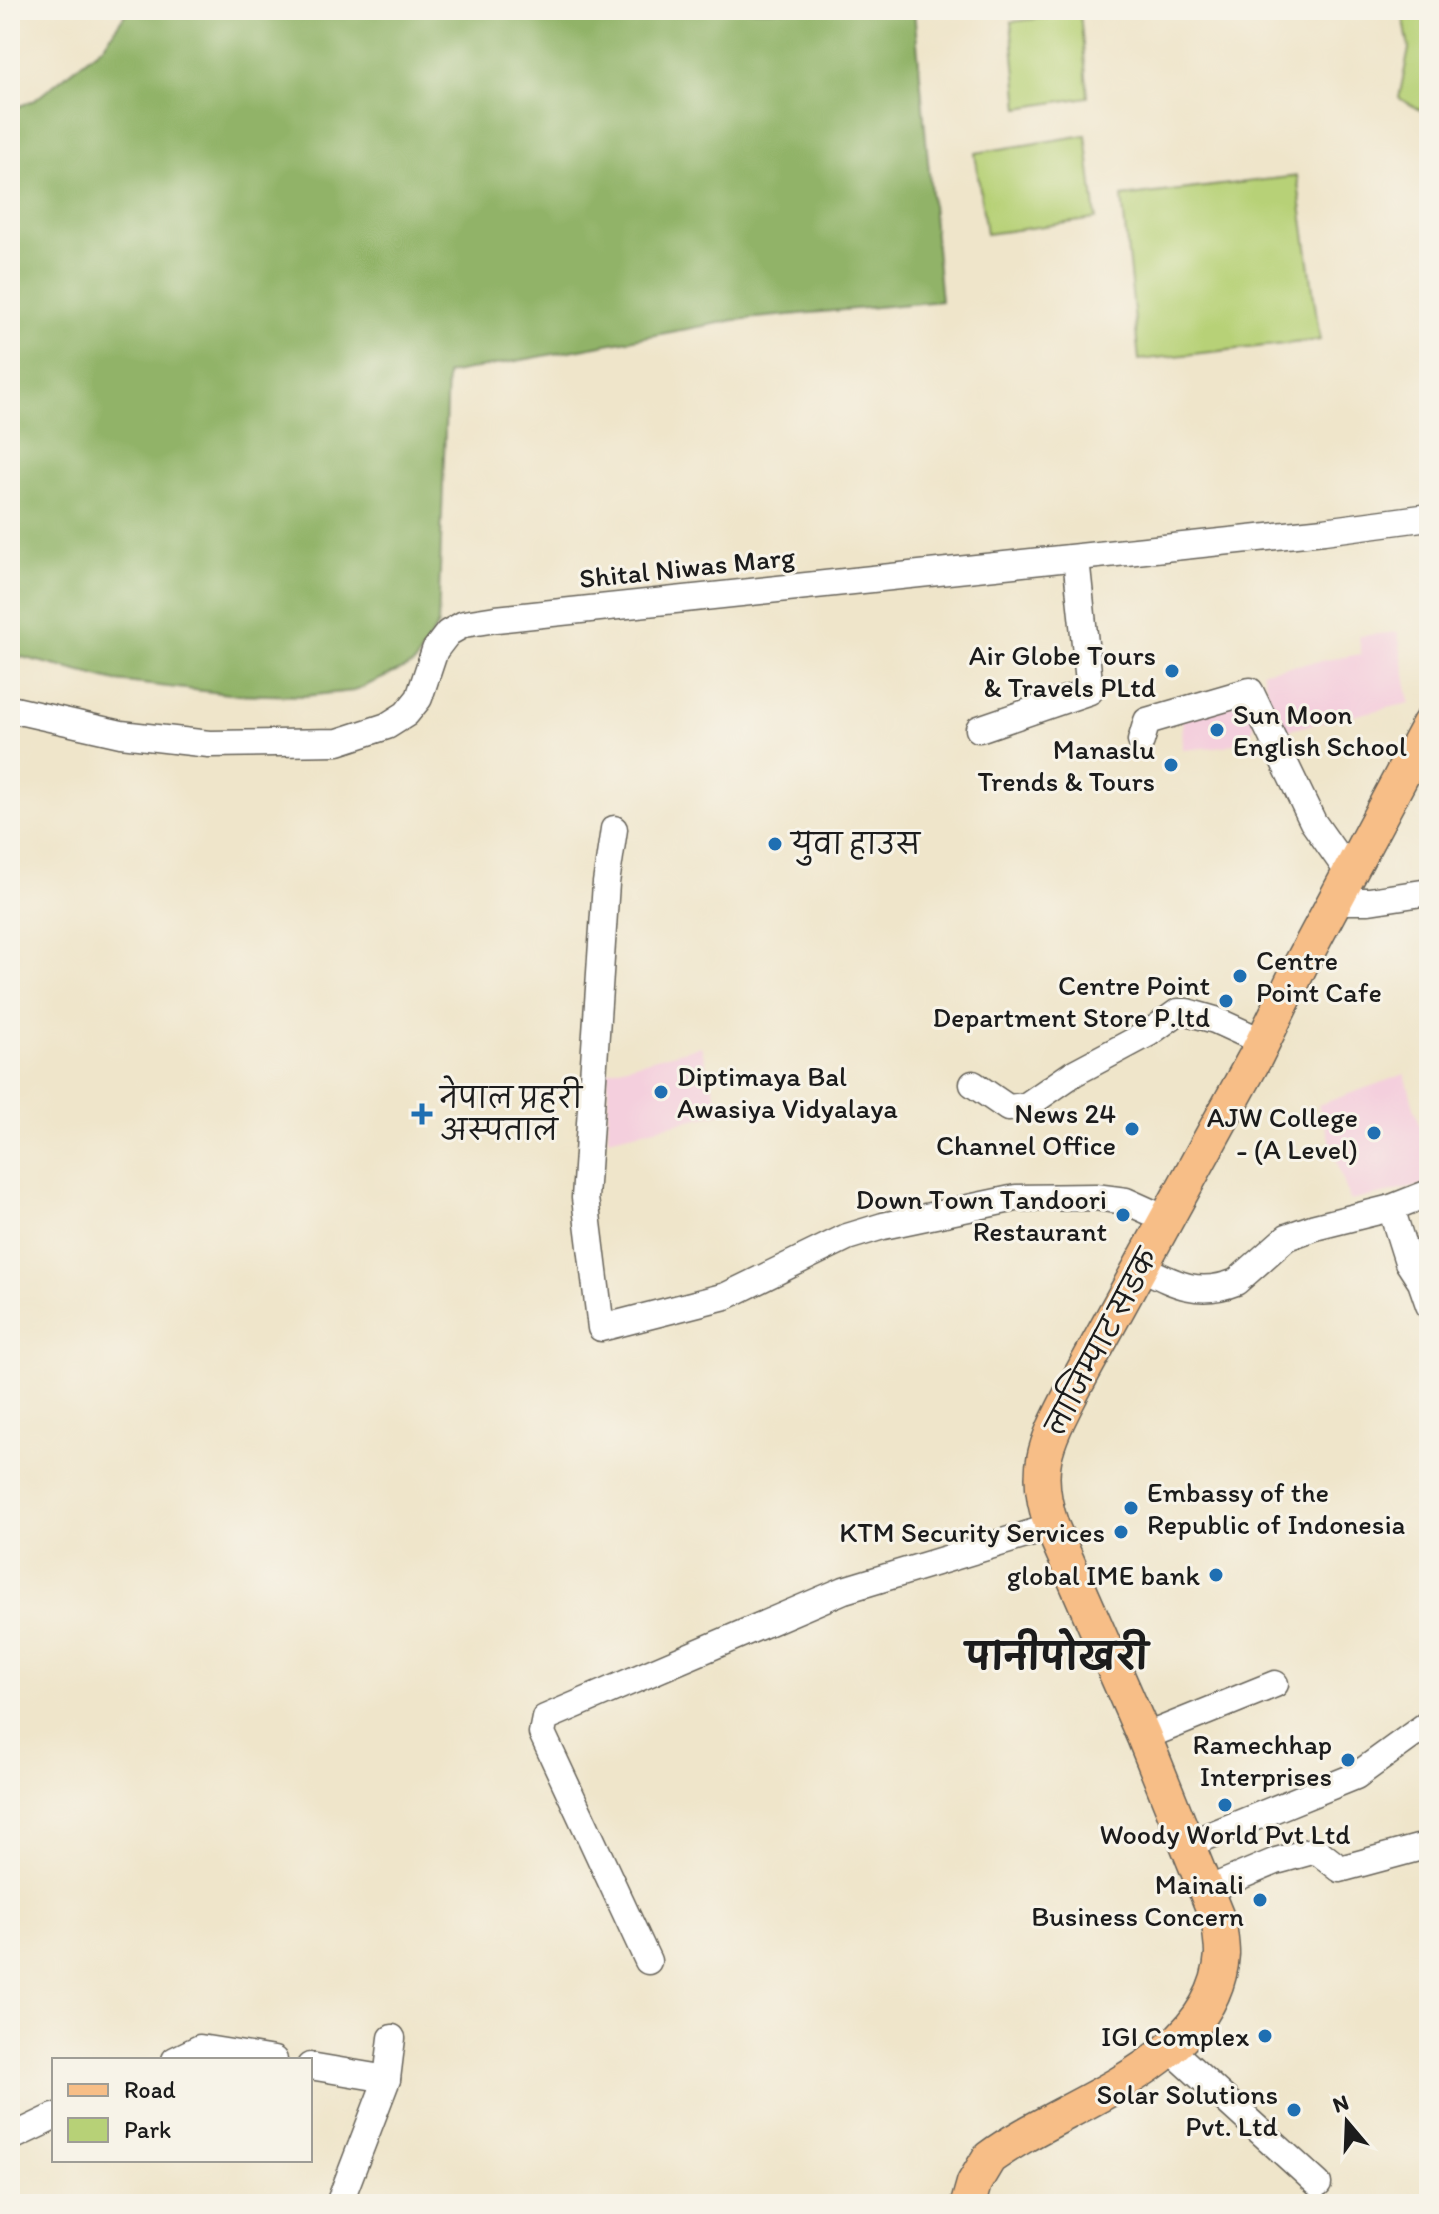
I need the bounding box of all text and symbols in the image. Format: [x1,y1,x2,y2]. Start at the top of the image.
street label: Shital Niwas Marg [578,539,797,595]
place label: Air Globe Tours & Travels PLtd [969,638,1156,704]
marker: Air Globe Tours & Travels PLtd [1163,662,1181,680]
place label: Sun Moon English School [1233,697,1407,763]
marker: Sun Moon English School [1208,721,1226,739]
place label: Manaslu Trends & Tours [977,732,1155,798]
marker: Manaslu Trends & Tours [1162,756,1180,774]
place label: युवा हाउस [789,827,922,866]
marker: युवा हाउस [766,835,784,853]
place label: Centre Point Cafe [1256,943,1382,1009]
marker: Centre Point Cafe [1231,967,1249,985]
place label: Centre Point Department Store P.ltd [933,968,1210,1034]
marker: Centre Point Department Store P.ltd [1217,992,1235,1010]
place label: Diptimaya Bal Awasiya Vidyalaya [677,1059,898,1125]
place label: नेपाल प्रहरी अस्पताल [438,1075,584,1147]
marker: Diptimaya Bal Awasiya Vidyalaya [652,1083,670,1101]
place label: News 24 Channel Office [936,1096,1116,1162]
place label: AJW College - (A Level) [1207,1100,1358,1166]
marker: नेपाल प्रहरी अस्पताल [411,1103,433,1125]
marker: News 24 Channel Office [1123,1120,1141,1138]
marker: AJW College - (A Level) [1365,1124,1383,1142]
place label: Down Town Tandoori Restaurant [856,1182,1107,1248]
marker: Down Town Tandoori Restaurant [1114,1206,1132,1224]
street label: लाजिम्पाट सडक [1033,1239,1165,1441]
place label: Embassy of the Republic of Indonesia [1147,1475,1406,1541]
marker: Embassy of the Republic of Indonesia [1122,1499,1140,1517]
place label: KTM Security Services [839,1515,1105,1549]
marker: KTM Security Services [1112,1523,1130,1541]
place label: global IME bank [1007,1558,1201,1592]
marker: global IME bank [1207,1566,1225,1584]
district label: पानीपोखरी [963,1628,1152,1678]
place label: Ramechhap Interprises [1193,1727,1332,1793]
marker: Ramechhap Interprises [1339,1751,1357,1769]
marker: Woody World Pvt Ltd [1216,1796,1234,1814]
place label: Woody World Pvt Ltd [1100,1817,1350,1851]
place label: Mainali Business Concern [1031,1867,1244,1933]
marker: Mainali Business Concern [1251,1891,1269,1909]
place label: IGI Complex [1101,2019,1249,2053]
marker: IGI Complex [1256,2027,1274,2045]
legend [52,2058,312,2162]
text: Road [124,2075,176,2104]
place label: Solar Solutions Pvt. Ltd [1097,2077,1279,2143]
north arrow [1307,2082,1387,2162]
text: N [1329,2088,1352,2119]
marker: Solar Solutions Pvt. Ltd [1285,2101,1303,2119]
text: Park [124,2115,171,2144]

